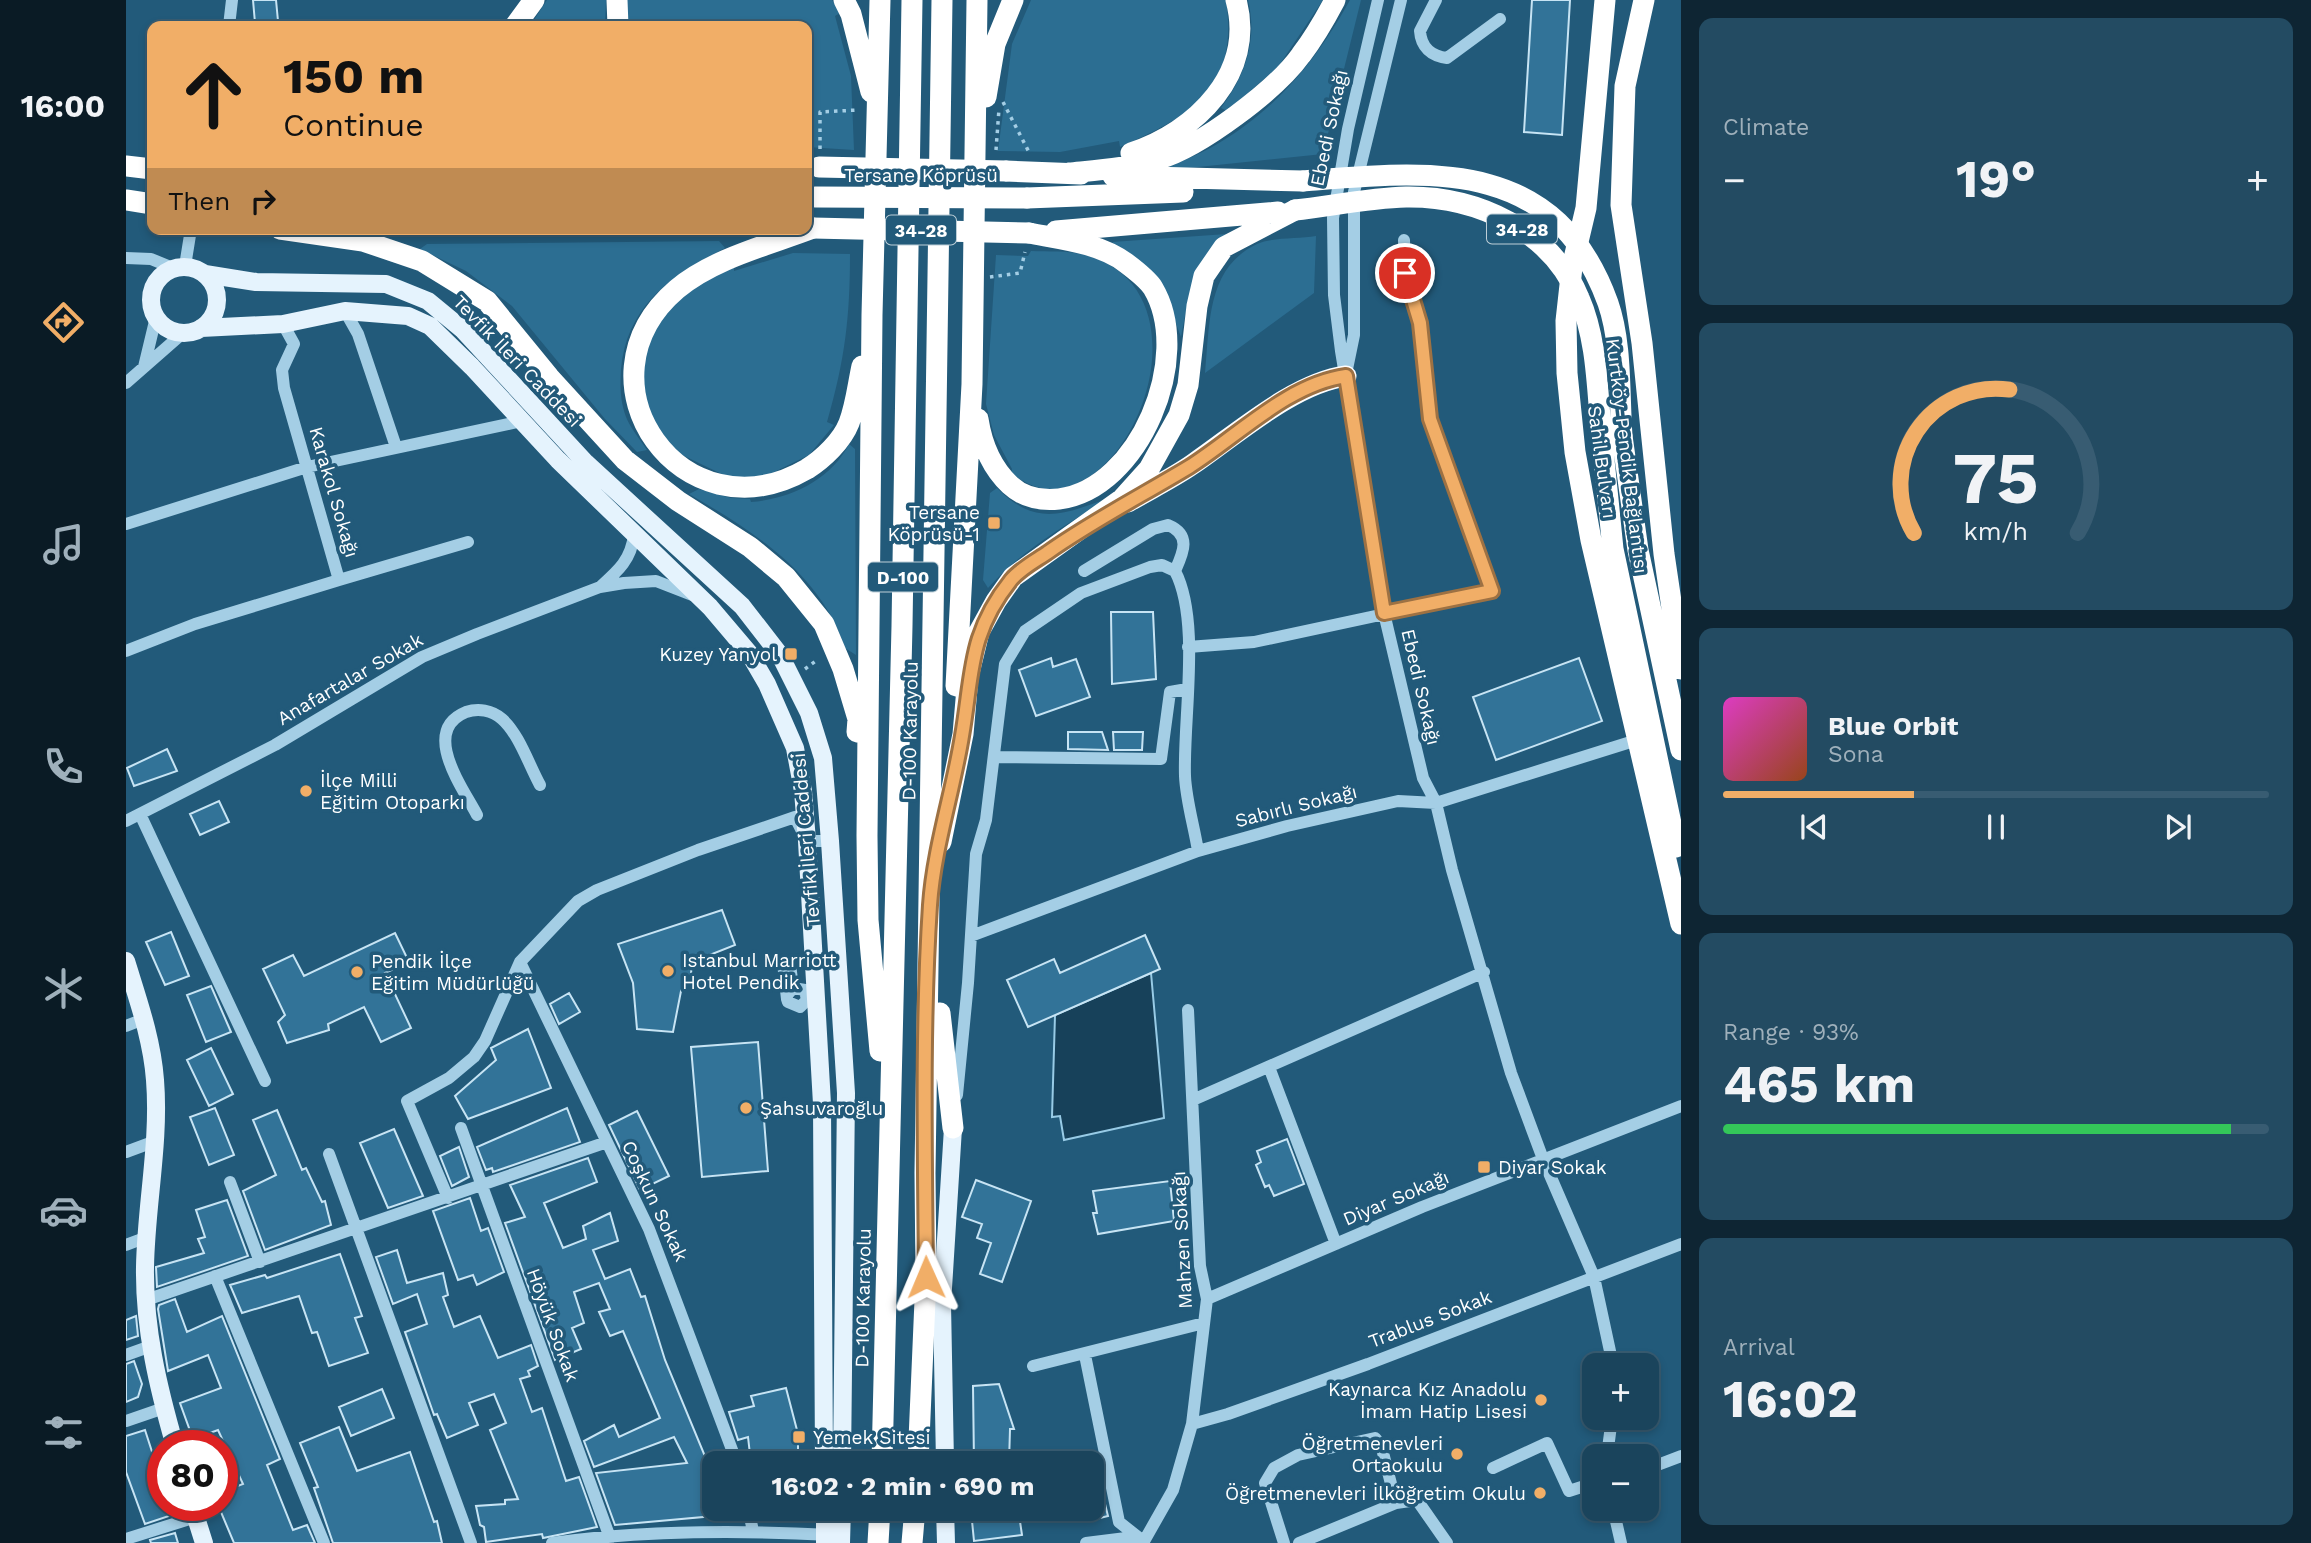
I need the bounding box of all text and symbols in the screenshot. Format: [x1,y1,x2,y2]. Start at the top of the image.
text: 150 m [283,47,424,105]
icon: ahead [168,49,259,140]
street label: Ebedi Sokağı [1305,68,1353,188]
text: 16:00 [21,87,105,125]
text: Continue [283,106,424,144]
text: Climate [1723,114,1809,141]
text: 19° [1956,149,2036,210]
text: − [1723,158,1746,202]
text: + [2246,158,2269,202]
street label: Tersane Köprüsü [844,164,998,187]
icon: right [244,182,282,220]
text: Then [168,186,230,216]
road number: 34-28 [1487,214,1557,244]
road number: 34-28 [886,215,956,244]
pin [1375,243,1435,303]
icon: arrive [1386,254,1424,292]
street label: Tevfik İleri Caddesi [448,290,586,432]
icon: directions [39,298,88,347]
street label: Kurtköy-Pendik Bağlantısı [1601,337,1653,575]
street label: Sahil Bulvarı [1583,404,1621,520]
street label: Karakol Sokağı [304,424,364,560]
text: 75 [1953,435,2039,521]
place label: Tersane Köprüsü-1 [887,501,980,546]
marker: Tersane Köprüsü-1 [986,515,1002,531]
text: km/h [1964,516,2028,545]
icon: music [39,520,88,569]
road number: D-100 [868,562,938,592]
street label: Ebedi Sokağı [1396,627,1446,747]
street label: Anafartalar Sokak [273,628,427,730]
place label: Kuzey Yanyol [659,643,777,666]
marker: Kuzey Yanyol [783,646,799,662]
street label: D-100 Karayolu [897,661,923,801]
text: Blue Orbit [1828,711,1958,741]
text: Sona [1828,741,1884,768]
icon: phone [39,742,88,791]
street label: Tevfik İleri Caddesi [787,752,825,928]
place label: İlçe Milli Eğitim Otoparkı [320,769,465,814]
street label: Sabırlı Sokağı [1233,780,1359,832]
marker: İlçe Milli Eğitim Otoparkı [298,783,314,799]
icon: previous [1795,808,1833,846]
icon: pause [1977,808,2015,846]
icon: next [2159,808,2197,846]
place label: Istanbul Marriott Hotel Pendik [682,949,837,994]
place label: Pendik İlçe Eğitim Müdürlüğü [371,950,534,995]
marker: Istanbul Marriott Hotel Pendik [660,963,676,979]
icon: climate [39,964,88,1013]
marker: Pendik İlçe Eğitim Müdürlüğü [349,964,365,980]
text: Range · 93% [1723,1019,1859,1046]
text: 465 km [1723,1054,1915,1115]
place label: Şahsuvaroğlu [760,1097,883,1120]
marker: Şahsuvaroğlu [738,1100,754,1116]
street label: Coşkun Sokak [617,1137,693,1265]
place label: Diyar Sokak [1498,1156,1607,1179]
marker: Diyar Sokak [1476,1159,1492,1175]
street label: Diyar Sokağı [1340,1165,1452,1231]
street label: Mahzen Sokağı [1167,1171,1197,1309]
icon: car [39,1186,88,1235]
street label: D-100 Karayolu [850,1228,876,1368]
position arrow [889,1240,963,1314]
street label: Höyük Sokak [522,1265,584,1385]
street label: Trablus Sokak [1365,1285,1495,1353]
text: Arrival [1723,1334,1795,1361]
map controls [1582,1353,1659,1521]
button: + [1582,1353,1659,1430]
text: 16:02 [1723,1369,1858,1430]
place label: Kaynarca Kız Anadolu İmam Hatip Lisesi [1328,1378,1527,1423]
marker: Kaynarca Kız Anadolu İmam Hatip Lisesi [1533,1392,1549,1408]
icon: filters [39,1408,88,1457]
place label: Yemek Sitesi [813,1426,931,1449]
marker: Yemek Sitesi [791,1429,807,1445]
speed limit sign: 80 [147,1430,238,1521]
place label: Öğretmenevleri Ortaokulu [1302,1432,1443,1477]
button: − [1582,1444,1659,1521]
marker: Öğretmenevleri Ortaokulu [1449,1446,1465,1462]
text: 16:02 · 2 min · 690 m [771,1471,1035,1501]
place label: Öğretmenevleri İlköğretim Okulu [1225,1482,1526,1505]
marker: Öğretmenevleri İlköğretim Okulu [1532,1485,1548,1501]

